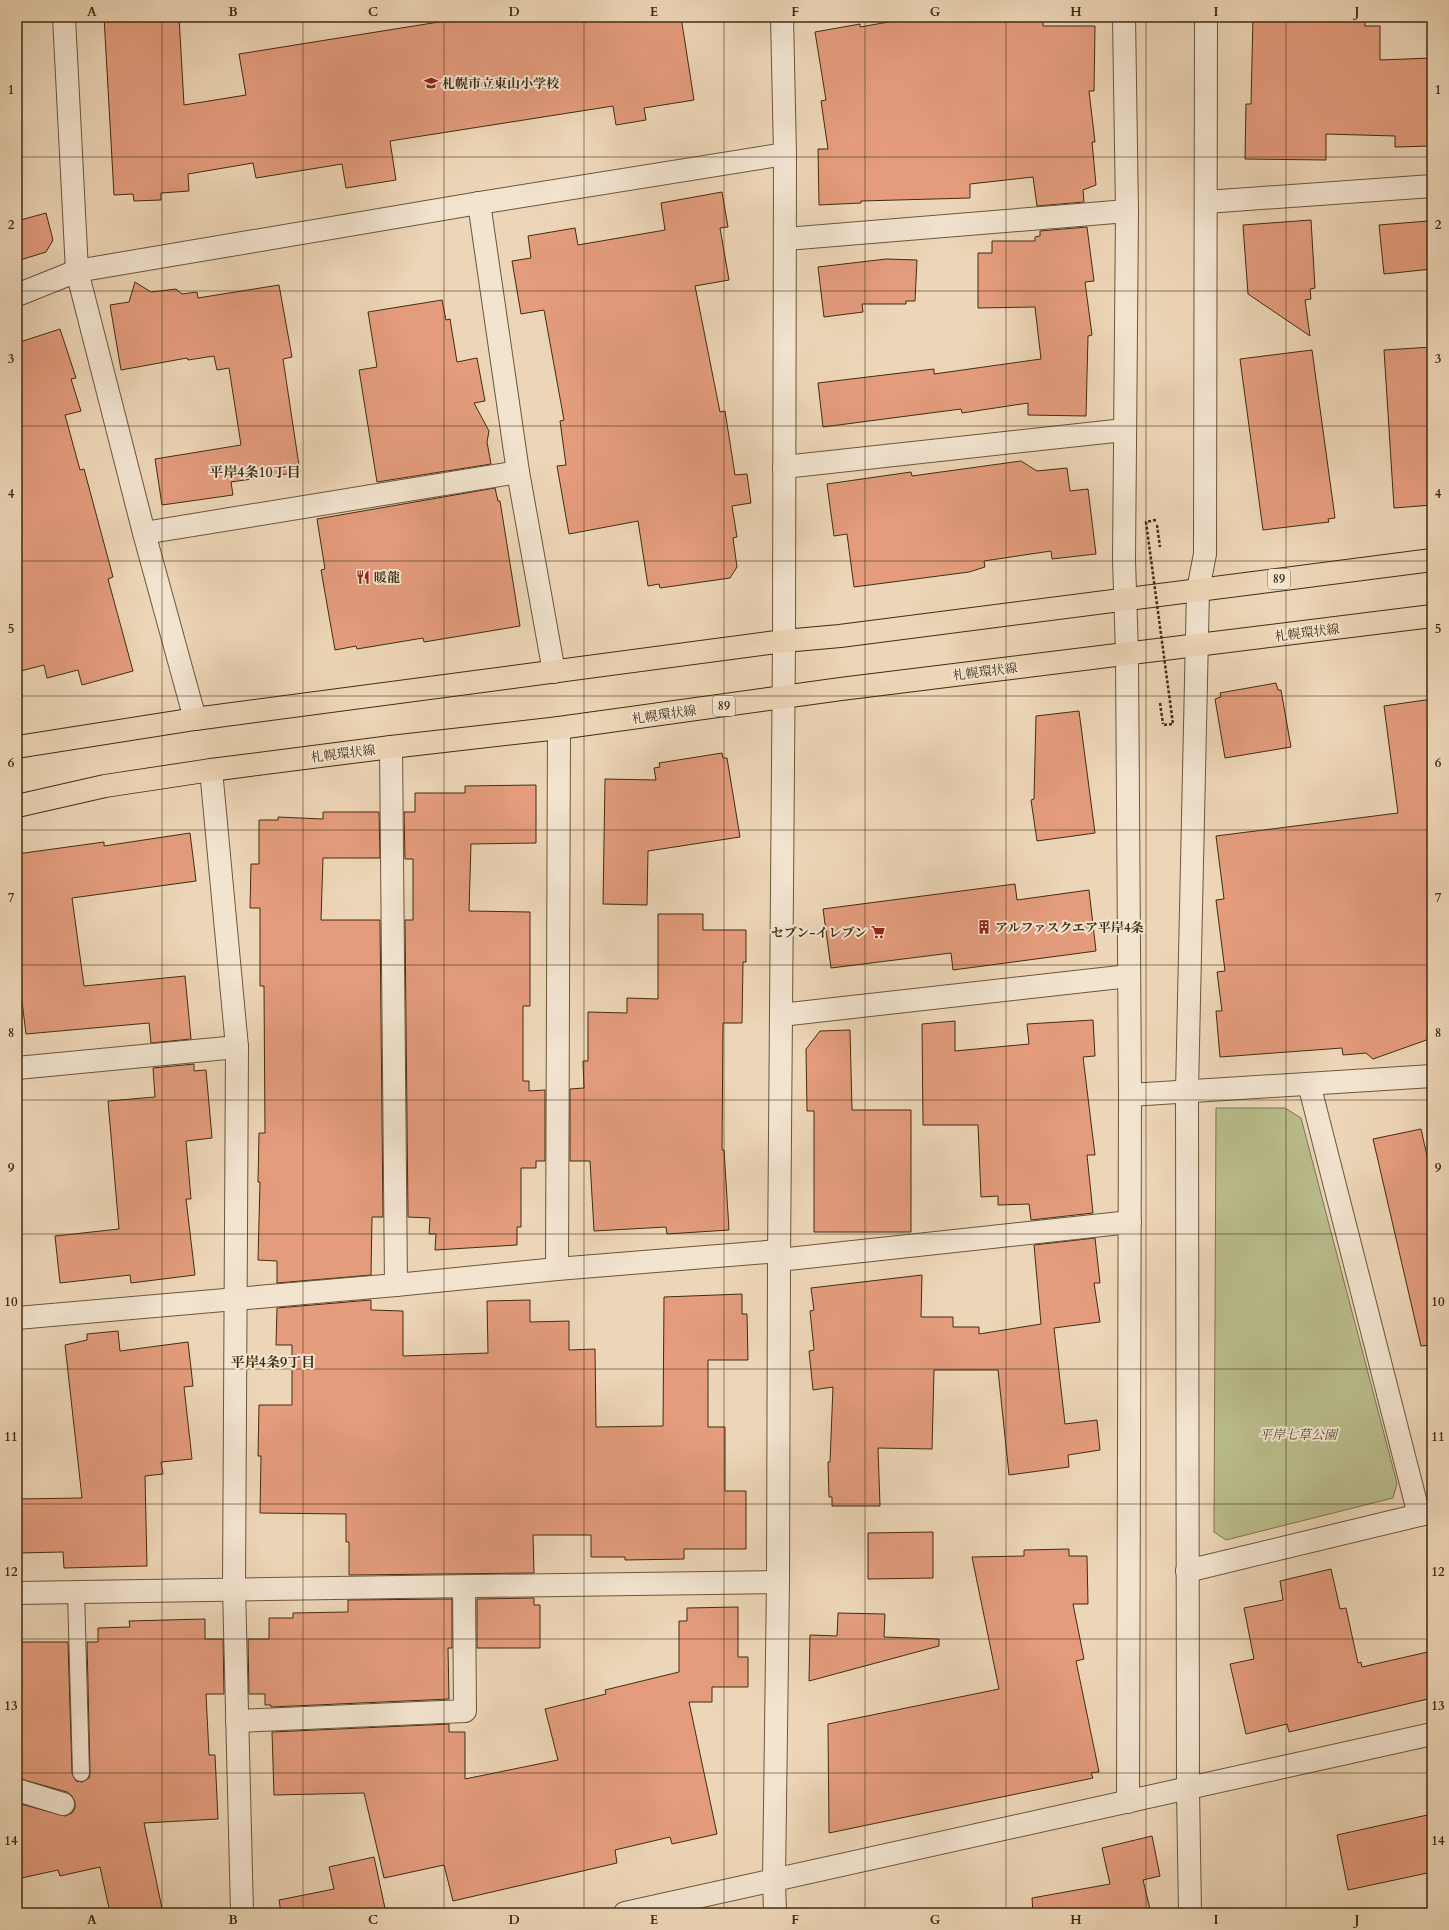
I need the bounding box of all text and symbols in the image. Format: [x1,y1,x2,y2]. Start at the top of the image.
text: A [87,3,97,21]
text: B [228,3,238,21]
text: C [368,3,378,21]
text: D [508,3,520,21]
text: E [650,3,658,21]
text: F [791,3,799,21]
text: G [930,3,941,21]
text: H [1070,3,1082,21]
text: I [1213,3,1219,21]
text: J [1353,3,1360,21]
school or university icon: 札幌市立東山小学校 [423,75,439,91]
place label: 札幌市立東山小学校 [442,75,560,93]
text: 1 [8,81,14,99]
text: 1 [1435,81,1441,99]
text: 2 [8,216,15,234]
text: 2 [1435,216,1442,234]
text: 3 [8,350,15,368]
text: 3 [1435,350,1442,368]
district label: 平岸4条10丁目 [209,463,301,482]
text: 4 [8,485,15,503]
text: 4 [1435,485,1442,503]
restaurant icon: 暖龍 [355,569,371,585]
place label: 暖龍 [374,569,400,587]
road number: 89 [1268,569,1290,589]
text: 5 [8,620,14,638]
street label: 札幌環状線 [1274,620,1340,646]
text: 5 [1435,620,1441,638]
street label: 札幌環状線 [952,659,1018,685]
road number: 89 [713,696,735,716]
street label: 札幌環状線 [631,702,698,728]
street label: 札幌環状線 [310,741,376,767]
text: 6 [8,754,15,772]
text: 6 [1435,754,1442,772]
text: 7 [8,889,15,907]
text: 7 [1435,889,1442,907]
building icon: アルファスクエア平岸4条 [976,919,992,935]
place label: アルファスクエア平岸4条 [995,919,1144,937]
place label: セブン-イレブン [771,924,867,942]
supermarket icon: セブン-イレブン [870,924,886,940]
text: 8 [8,1024,14,1042]
text: 8 [1435,1024,1441,1042]
text: 9 [8,1159,15,1177]
text: 9 [1435,1159,1442,1177]
text: 10 [4,1293,18,1311]
text: 10 [1431,1293,1445,1311]
district label: 平岸4条9丁目 [231,1353,315,1372]
park label: 平岸七草公園 [1259,1426,1339,1444]
text: 11 [4,1428,18,1446]
text: 11 [1431,1428,1445,1446]
text: 12 [4,1563,18,1581]
text: 12 [1431,1563,1445,1581]
text: 13 [4,1697,18,1715]
text: 13 [1431,1697,1445,1715]
text: 14 [4,1832,18,1850]
text: 14 [1431,1832,1445,1850]
text: A [87,1911,97,1929]
text: B [228,1911,238,1929]
text: C [368,1911,378,1929]
text: D [508,1911,520,1929]
text: E [650,1911,658,1929]
text: F [791,1911,799,1929]
text: G [930,1911,941,1929]
text: H [1070,1911,1082,1929]
text: I [1213,1911,1219,1929]
text: J [1353,1911,1360,1929]

